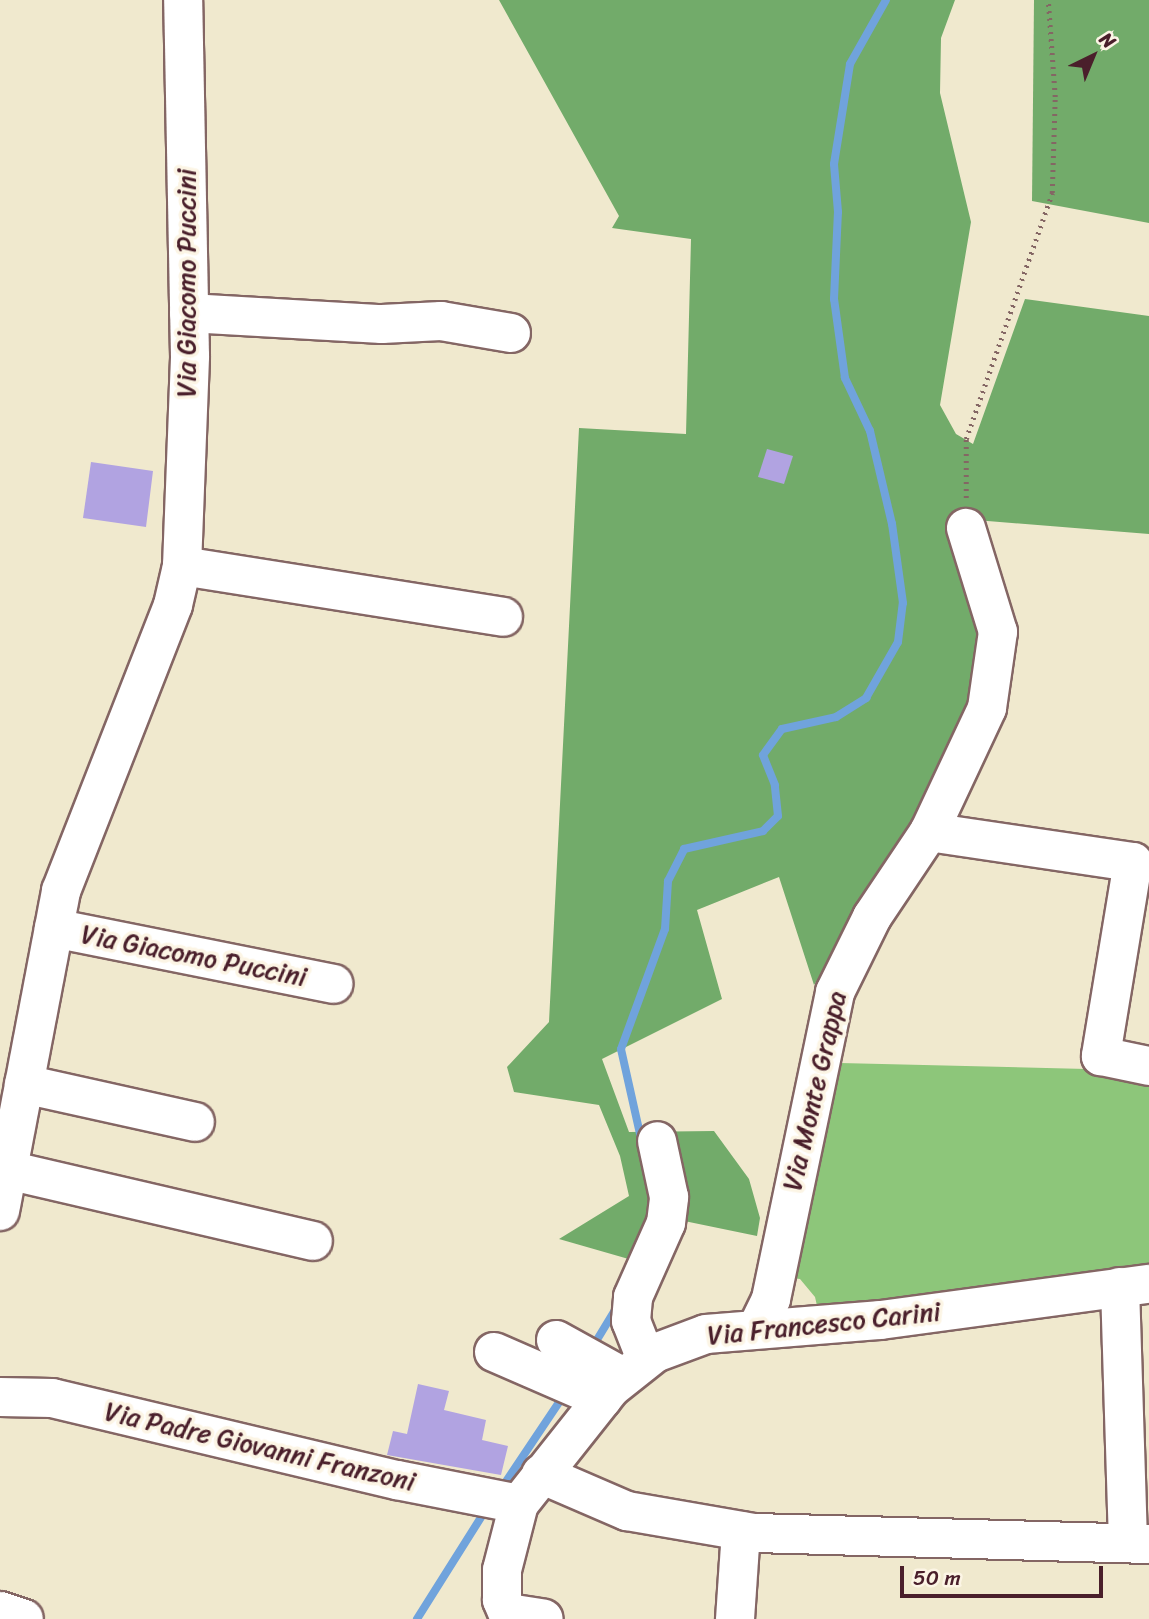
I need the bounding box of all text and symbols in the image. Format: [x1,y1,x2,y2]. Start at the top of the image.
north arrow [1058,21,1128,91]
text: N [1092,24,1124,57]
street label: Via Giacomo Puccini [171,169,203,397]
street label: Via Giacomo Puccini [79,919,309,993]
street label: Via Monte Grappa [777,989,853,1193]
street label: Via Francesco Carini [706,1296,942,1352]
street label: Via Padre Giovanni Franzoni [101,1396,419,1498]
scale bar [904,1552,1107,1596]
text: 50 m [913,1559,961,1597]

